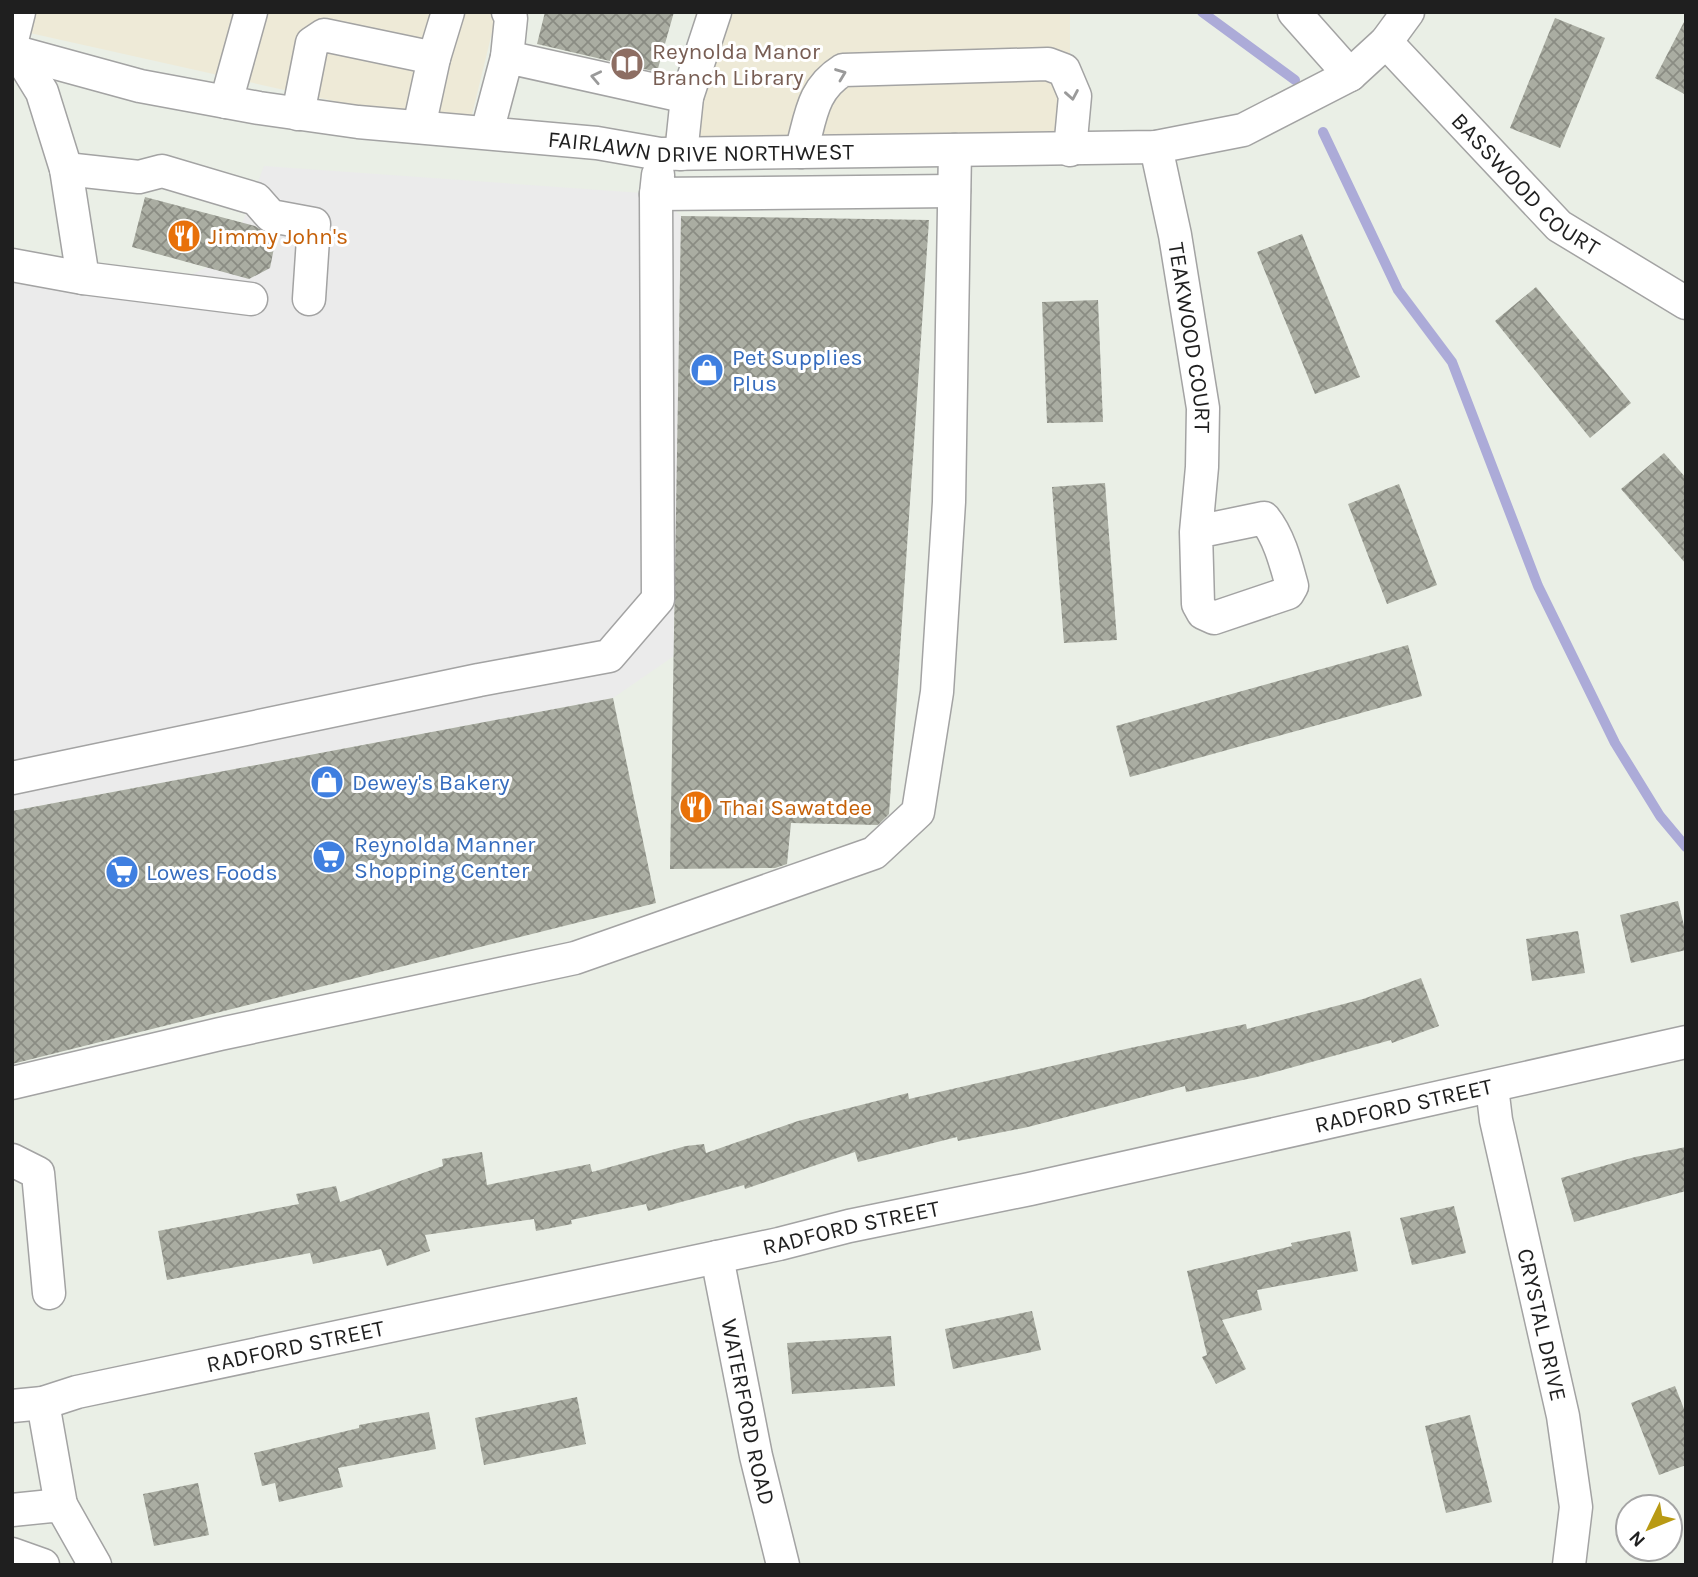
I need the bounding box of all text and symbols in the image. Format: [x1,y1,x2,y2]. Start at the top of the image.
place label: Reynolda Manor Branch Library [652,38,821,91]
library icon: Reynolda Manor Branch Library [608,45,646,83]
one-way arrow [834,69,846,83]
one-way arrow [590,70,602,85]
one-way arrow [1064,90,1079,101]
street label: BASSWOOD COURT [1446,107,1605,262]
street label: FAIRLAWN DRIVE NORTHWEST [547,126,855,168]
restaurant icon: Jimmy John's [165,217,203,255]
place label: Jimmy John's [208,223,348,250]
street label: TEAKWOOD COURT [1162,241,1216,434]
place label: Pet Supplies Plus [732,344,863,397]
shop icon: Pet Supplies Plus [688,351,726,389]
shop icon: Dewey's Bakery [308,763,346,801]
place label: Dewey's Bakery [352,769,510,796]
restaurant icon: Thai Sawatdee [677,788,715,826]
place label: Thai Sawatdee [720,794,872,821]
place label: Reynolda Manner Shopping Center [354,831,536,884]
supermarket icon: Reynolda Manner Shopping Center [310,838,348,876]
supermarket icon: Lowes Foods [103,853,141,891]
place label: Lowes Foods [146,859,278,886]
street label: RADFORD STREET [1312,1073,1495,1139]
street label: RADFORD STREET [760,1195,942,1261]
street label: CRYSTAL DRIVE [1511,1246,1572,1404]
street label: RADFORD STREET [204,1314,387,1378]
street label: WATERFORD ROAD [715,1316,781,1508]
north arrow [1614,1493,1684,1563]
text: N [1625,1526,1650,1551]

